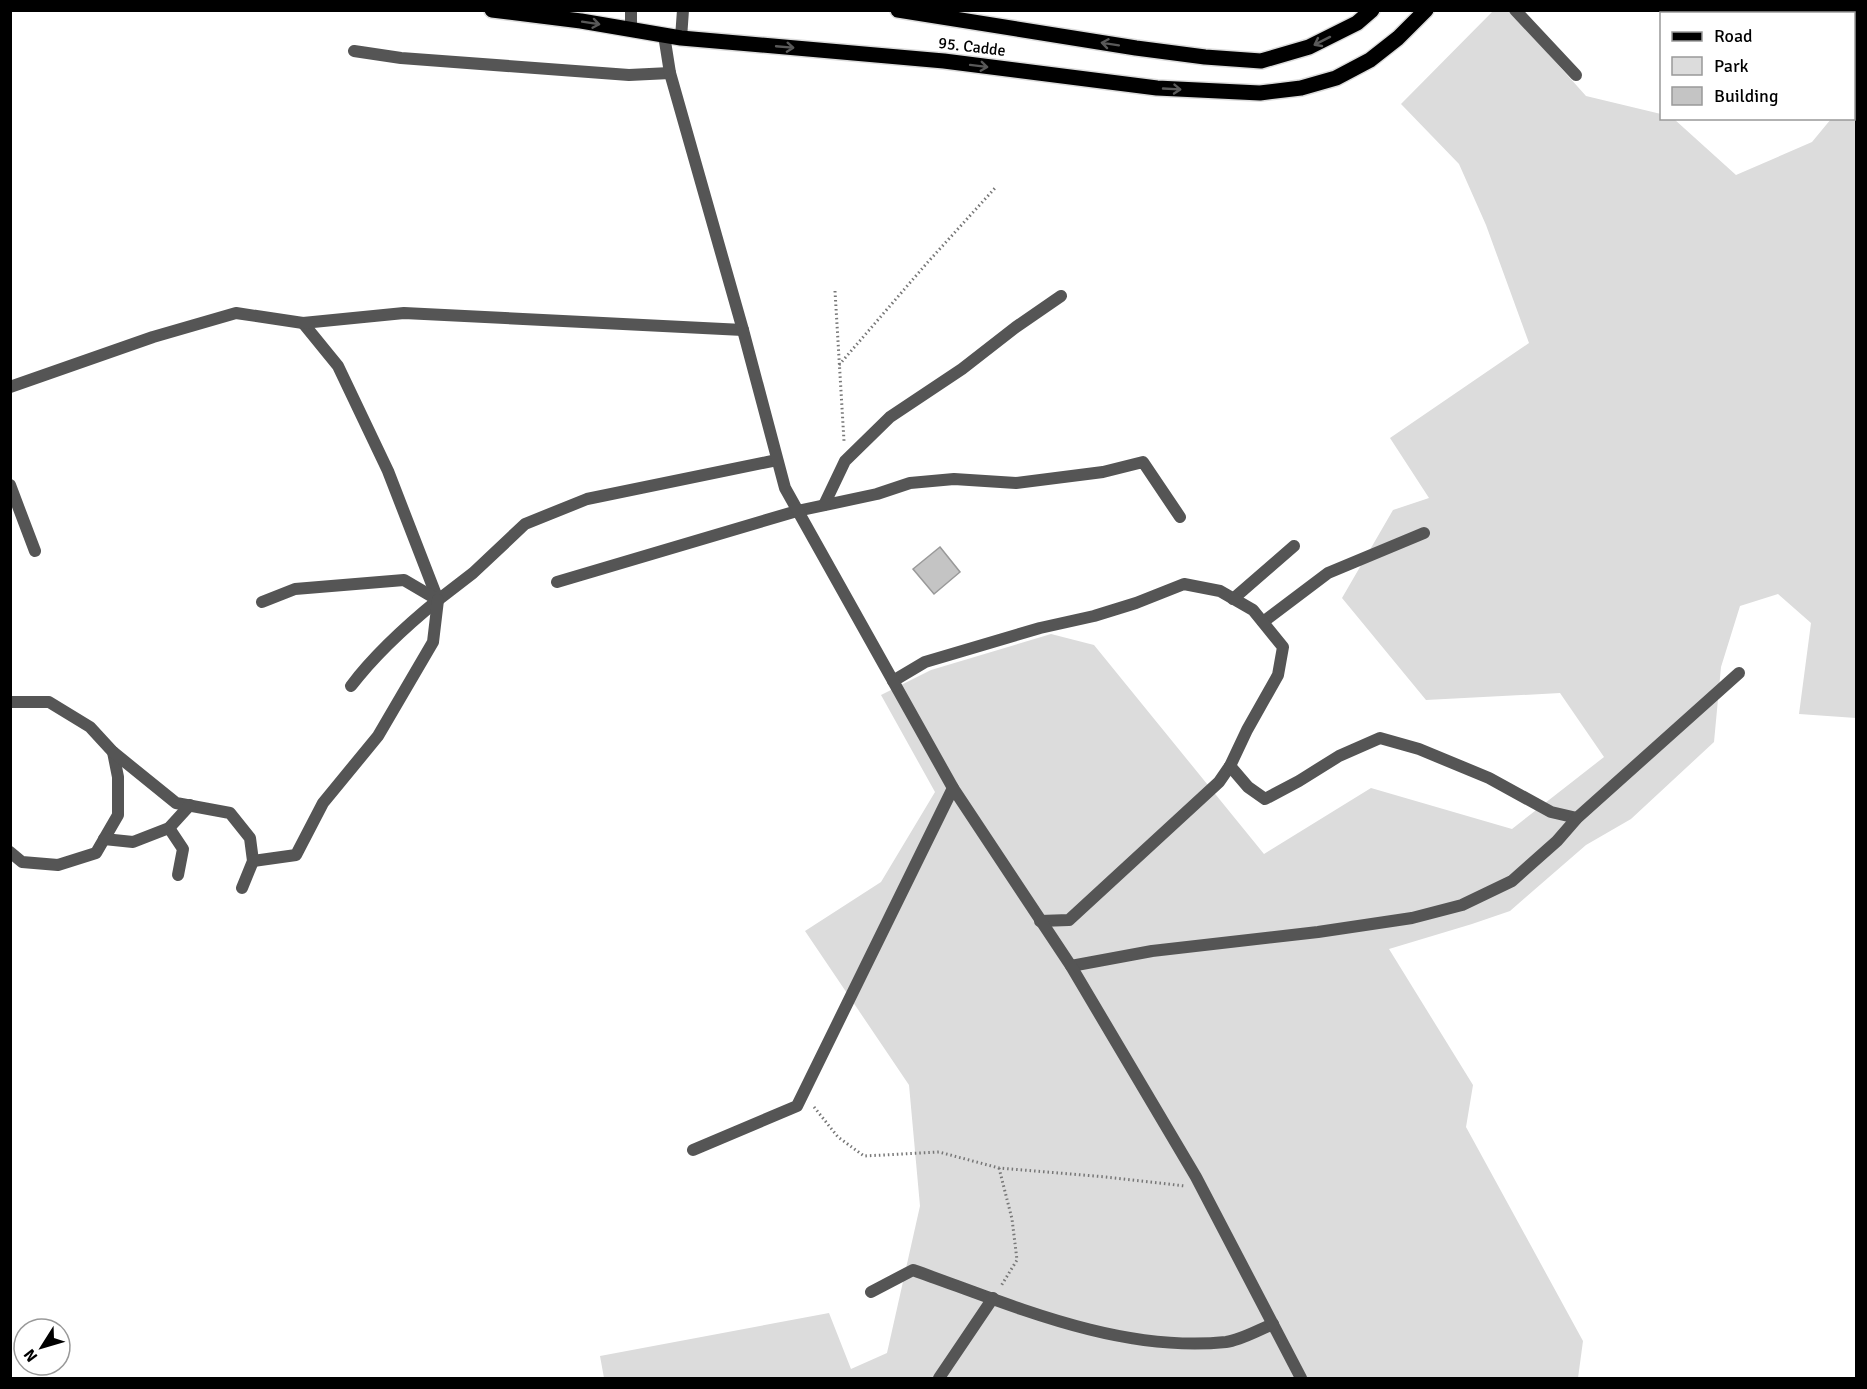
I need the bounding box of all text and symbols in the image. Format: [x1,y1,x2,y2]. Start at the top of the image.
legend [1660,12,1855,120]
one-way arrow [581,18,601,29]
text: Road [1714,25,1753,47]
street label: 95. Cadde [937,33,1007,61]
one-way arrow [1313,35,1331,47]
one-way arrow [1101,39,1121,50]
one-way arrow [774,42,794,53]
text: Park [1714,55,1749,77]
one-way arrow [968,60,988,71]
one-way arrow [1162,83,1182,94]
text: Building [1714,85,1778,107]
north arrow [12,1317,72,1377]
text: N [19,1345,42,1366]

